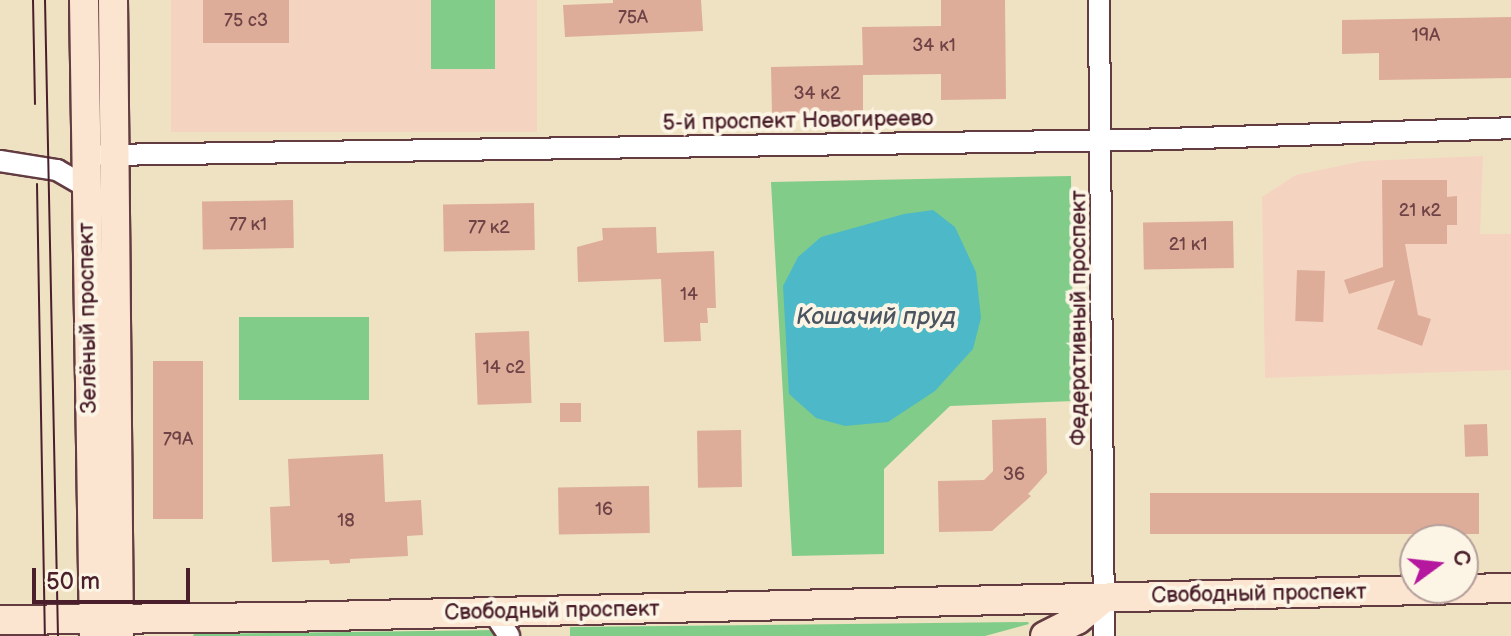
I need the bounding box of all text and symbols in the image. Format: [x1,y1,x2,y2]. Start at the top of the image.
house number: 75А [618,7,648,29]
house number: 75 с3 [224,10,268,32]
house number: 19А [1412,25,1440,47]
house number: 34 к1 [912,35,956,57]
house number: 34 к2 [793,83,841,105]
street label: 5-й проспект Новогиреево [662,105,934,137]
street label: Федеративный проспект [1066,190,1092,446]
house number: 21 к2 [1399,200,1441,222]
house number: 77 к1 [228,214,268,236]
house number: 77 к2 [468,217,510,239]
street label: Зелёный проспект [73,222,103,414]
house number: 21 к1 [1169,234,1207,256]
house number: 14 [680,284,698,306]
water label: Кошачий пруд [796,303,956,331]
house number: 14 с2 [483,357,525,379]
house number: 79А [163,429,193,451]
house number: 36 [1003,464,1025,486]
house number: 16 [595,499,613,521]
house number: 18 [337,510,355,532]
north arrow [1399,524,1479,604]
text: С [1446,547,1476,569]
scale bar [36,552,194,602]
text: 50 m [46,567,100,596]
street label: Свободный проспект [1151,579,1367,609]
street label: Свободный проспект [444,596,660,626]

